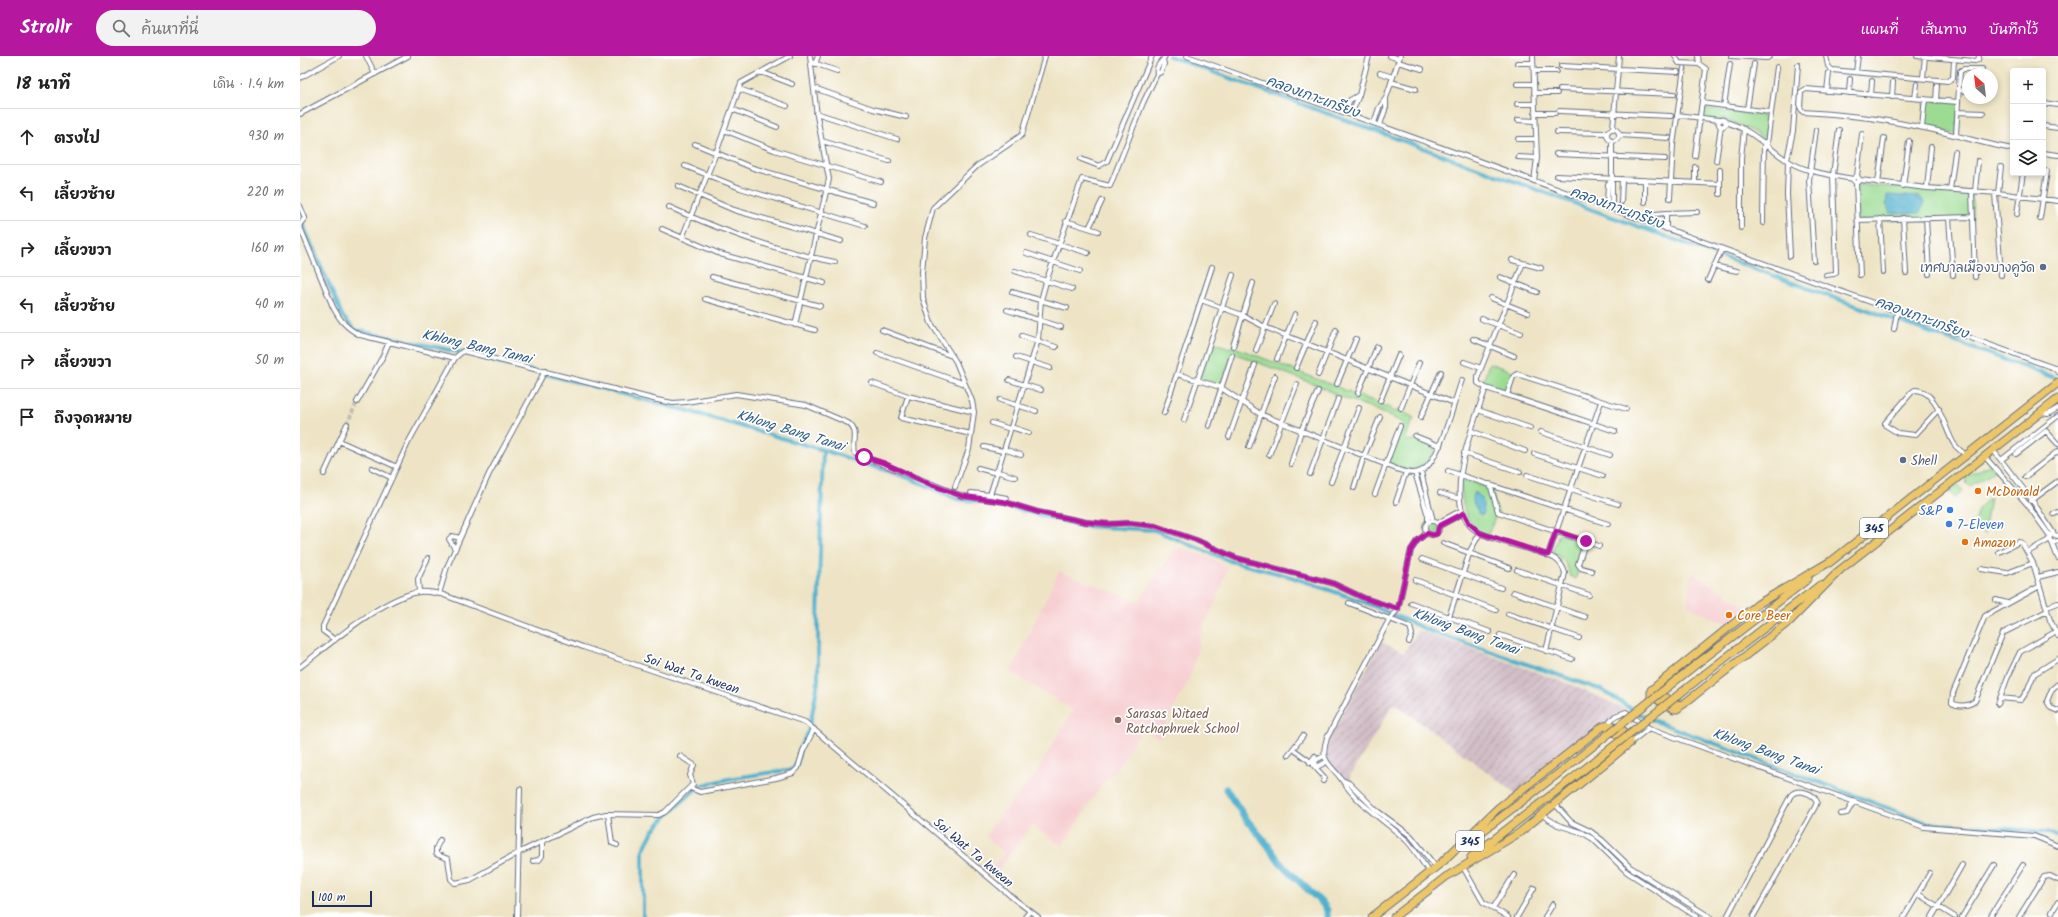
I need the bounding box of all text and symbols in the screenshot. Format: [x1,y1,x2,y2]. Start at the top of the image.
search box [96,10,376,46]
text: Strollr [20,13,72,43]
icon: search [110,17,132,39]
text: ค้นหาที่นี่ [142,18,199,42]
text: แผนที่ [1861,19,1898,41]
text: เส้นทาง [1920,19,1967,41]
text: บันทึกไว้ [1989,19,2038,41]
north arrow [1962,68,1998,104]
map controls [2010,68,2046,176]
button: + [2010,68,2046,104]
water label: คลองเกาะเกรียง [1263,70,1364,125]
text: 18 นาที [16,71,70,98]
text: เดิน · 1.4 km [213,74,284,95]
button: − [2010,104,2046,140]
icon: ahead [16,126,38,148]
text: 930 m [248,126,284,147]
text: ตรงไป [54,127,100,151]
button: layers [2010,140,2046,176]
water label: คลองเกาะเกรียง [1567,181,1668,236]
icon: left [16,182,38,204]
text: 220 m [247,182,284,203]
text: เลี้ยวซ้าย [54,183,115,207]
icon: right [16,238,38,260]
text: 160 m [251,238,284,259]
text: เลี้ยวขวา [54,239,112,263]
place label: เทศบาลเมืองบางคูวัด [1920,258,2035,279]
marker: เทศบาลเมืองบางคูวัด [2038,262,2048,272]
water label: คลองเกาะเกรียง [1872,291,1973,346]
icon: left [16,294,38,316]
text: 40 m [255,294,284,315]
text: เลี้ยวซ้าย [54,295,115,319]
water label: Khlong Bang Tanai [420,324,536,371]
icon: right [16,350,38,372]
text: 50 m [255,350,284,371]
text: เลี้ยวขวา [54,351,112,375]
water label: Khlong Bang Tanai [734,404,850,459]
icon: arrive [16,406,38,428]
text: ถึงจุดหมาย [54,407,132,431]
route start [855,448,873,466]
place label: Shell [1911,451,1937,472]
marker: Shell [1898,455,1908,465]
place label: McDonald [1986,482,2040,503]
marker: McDonald [1973,486,1983,496]
place label: S&P [1919,501,1943,522]
marker: S&P [1945,505,1955,515]
place label: 7-Eleven [1957,515,2004,536]
road number: 345 [1860,518,1888,538]
marker: 7-Eleven [1944,519,1954,529]
route end [1577,532,1595,550]
place label: Amazon [1973,533,2016,554]
marker: Amazon [1960,537,1970,547]
water label: Khlong Bang Tanai [1409,602,1525,662]
place label: Core Beer [1737,606,1791,627]
marker: Core Beer [1724,610,1734,620]
street label: Soi Wat Ta kwean [641,648,742,701]
place label: Sarasas Witaed Ratchaphruek School [1126,704,1239,740]
marker: Sarasas Witaed Ratchaphruek School [1113,715,1123,725]
water label: Khlong Bang Tanai [1709,722,1825,782]
street label: Soi Wat Ta kwean [928,813,1018,893]
road number: 345 [1456,831,1484,851]
scale bar [312,889,372,908]
text: 100 m [318,889,346,907]

